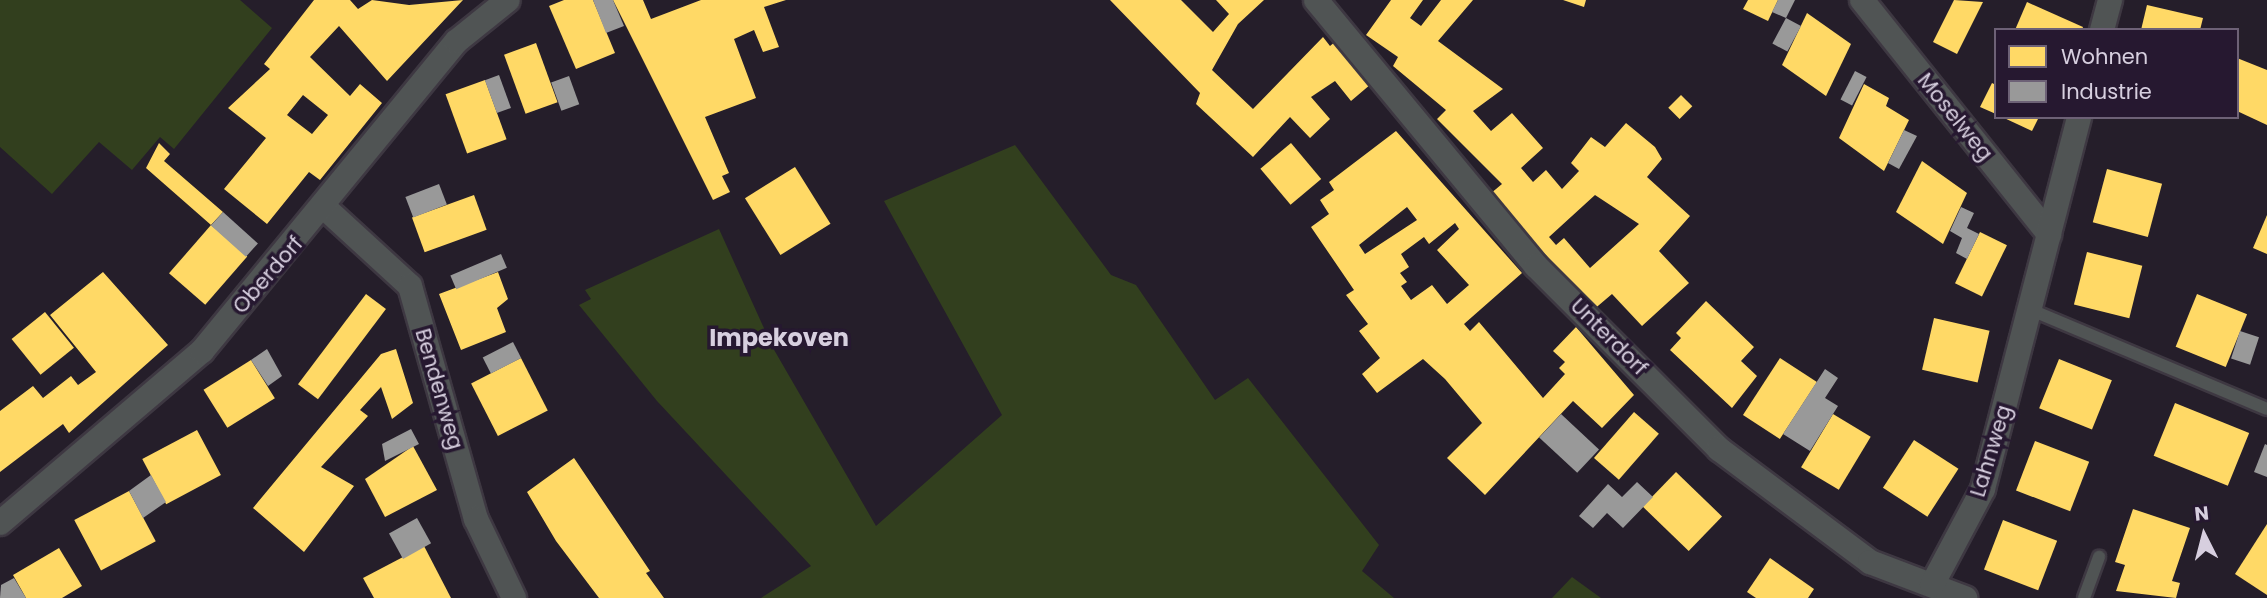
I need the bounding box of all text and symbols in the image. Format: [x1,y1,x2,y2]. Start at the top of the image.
legend [1994,28,2239,119]
text: Wohnen [2061,42,2148,71]
street label: Moselweg [1912,68,1998,166]
text: Industrie [2061,77,2152,106]
street label: Oberdorf [228,231,308,319]
street label: Unterdorf [1565,293,1653,381]
district label: Impekoven [709,324,849,352]
street label: Bendenweg [410,326,468,452]
street label: Lahnweg [1965,402,2017,500]
text: N [2193,499,2210,528]
north arrow [2169,500,2239,570]

